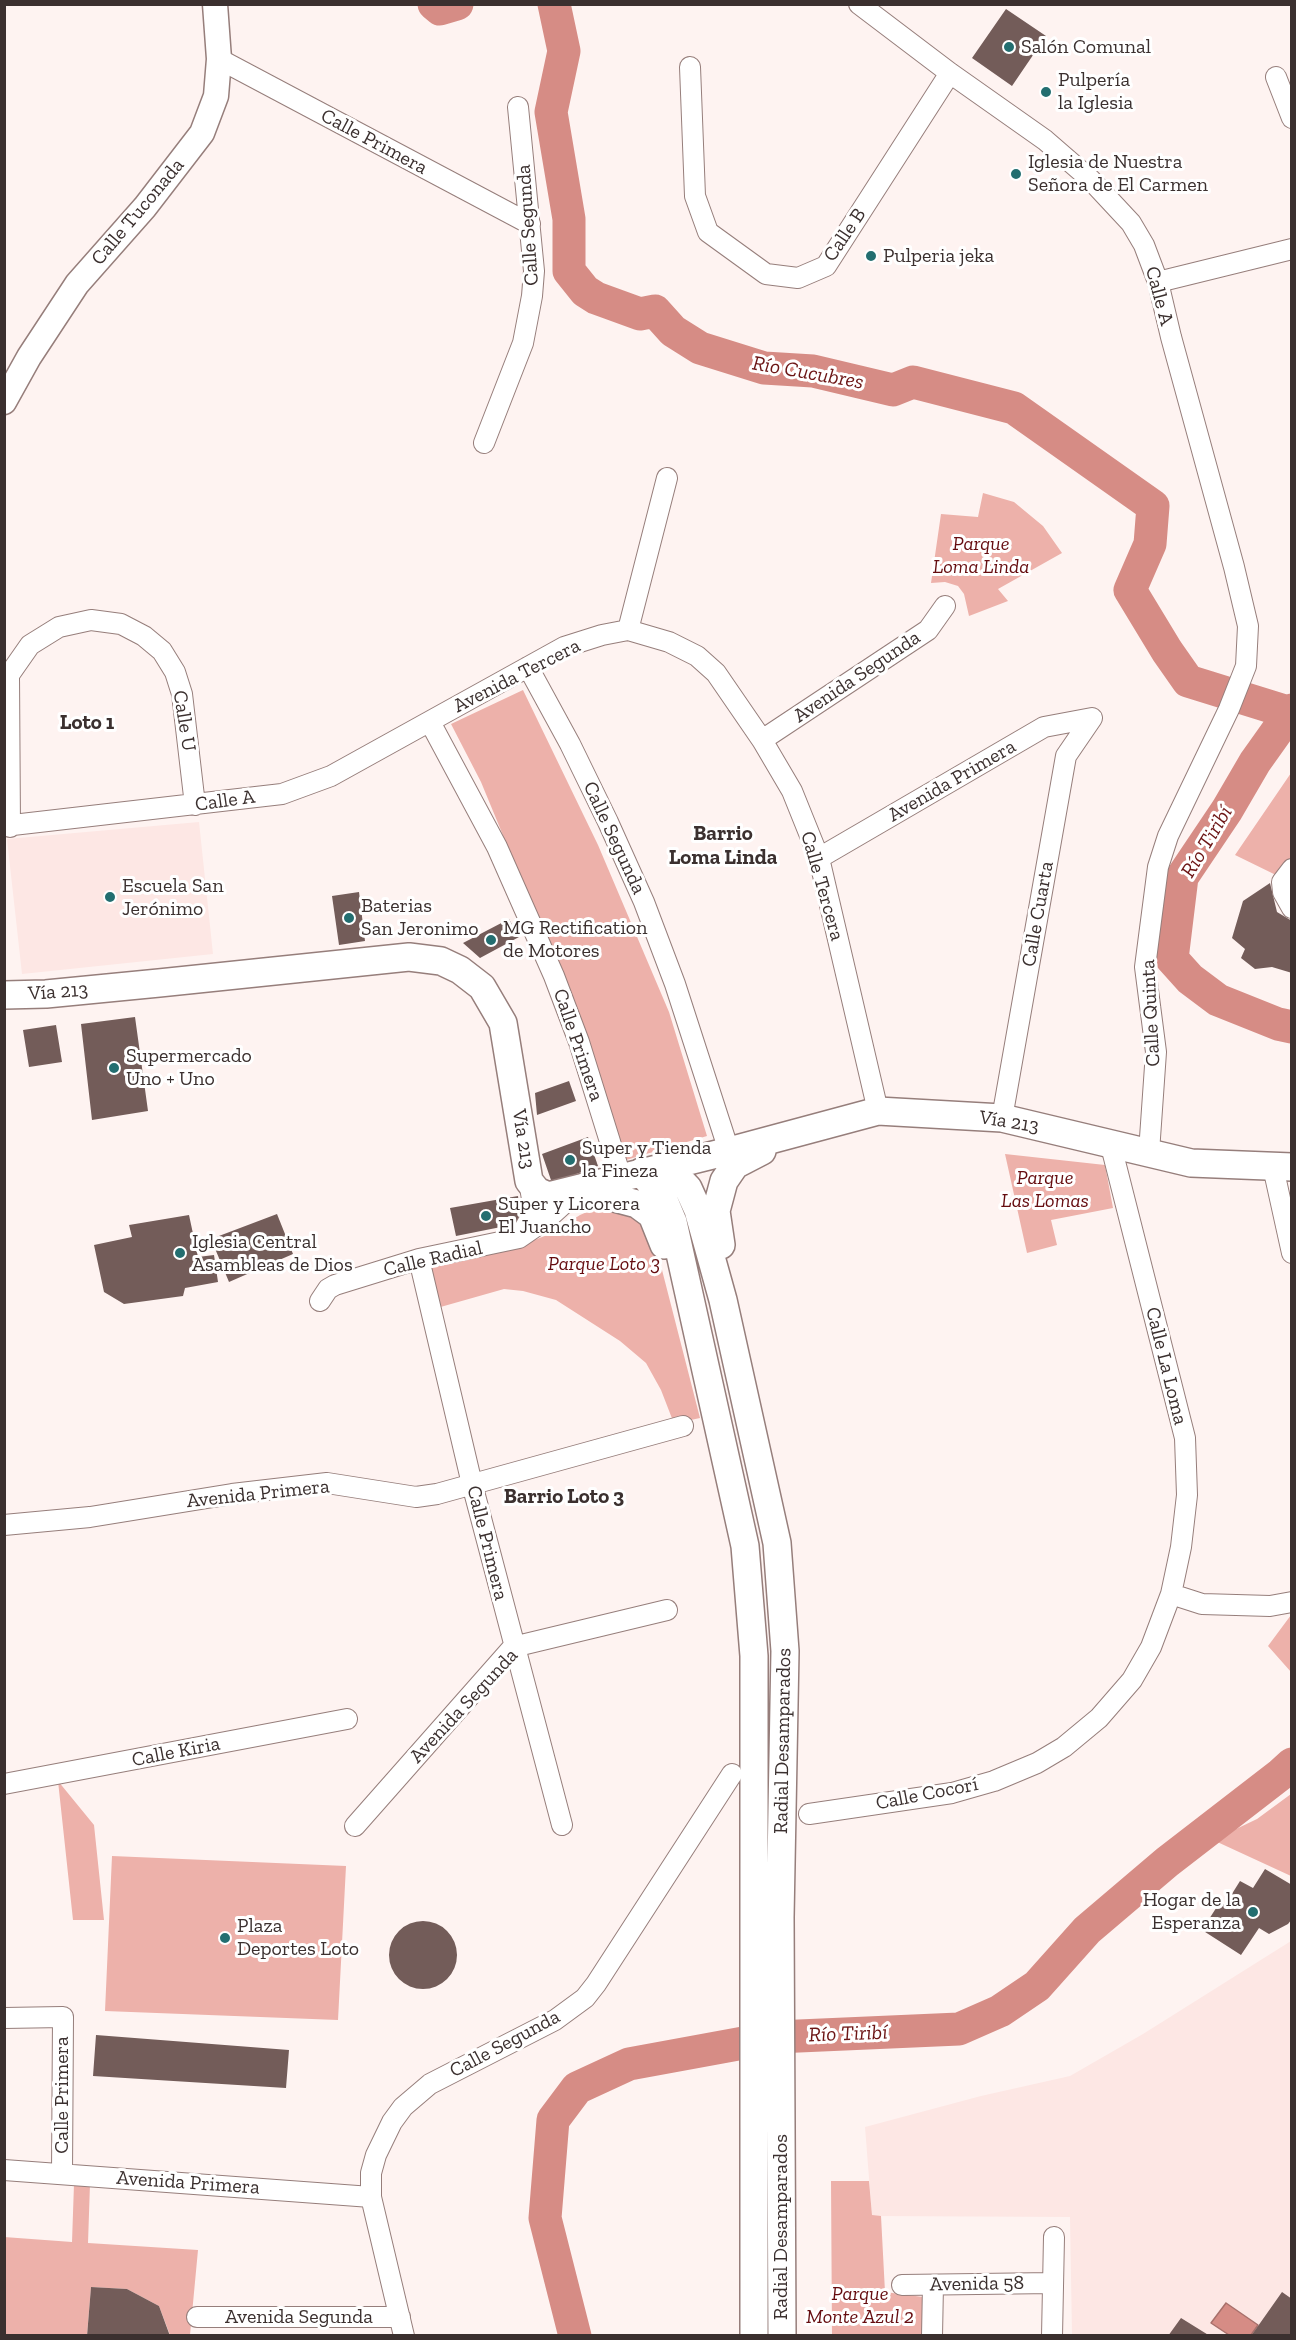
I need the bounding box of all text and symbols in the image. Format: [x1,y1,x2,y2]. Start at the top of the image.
place label: Salón Comunal [1021,35,1151,59]
marker: Salón Comunal [1002,40,1016,54]
place label: Pulpería la Iglesia [1058,68,1133,115]
marker: Pulpería la Iglesia [1039,85,1053,99]
street label: Calle Primera [317,104,431,180]
place label: Iglesia de Nuestra Señora de El Carmen [1028,150,1208,197]
street label: Calle Tuconada [86,154,190,270]
street label: Calle Segunda [512,164,544,286]
marker: Iglesia de Nuestra Señora de El Carmen [1009,167,1023,181]
street label: Calle B [818,204,872,266]
place label: Pulperia jeka [883,244,994,268]
marker: Pulperia jeka [864,249,878,263]
street label: Calle A [1140,264,1178,328]
water label: Río Cucubres [750,351,866,395]
park label: Parque Loma Linda [933,532,1029,579]
street label: Avenida Segunda [789,626,925,728]
street label: Avenida Tercera [450,634,584,718]
street label: Calle U [167,689,201,753]
district label: Loto 1 [60,710,114,736]
street label: Avenida Primera [884,735,1020,827]
street label: Calle Segunda [577,778,651,898]
street label: Calle A [194,785,256,817]
water label: Río Tiribí [1176,802,1238,882]
district label: Barrio Loma Linda [669,821,777,871]
street label: Calle Tercera [795,828,849,944]
street label: Calle Cuarta [1017,860,1059,968]
place label: Escuela San Jerónimo [122,874,224,921]
marker: Escuela San Jerónimo [103,890,117,904]
place label: Baterias San Jeronimo [361,894,479,941]
marker: Baterias San Jeronimo [342,911,356,925]
place label: MG Rectification de Motores [503,916,648,963]
marker: MG Rectification de Motores [484,933,498,947]
street label: Calle Quinta [1136,959,1166,1067]
street label: Vía 213 [27,978,89,1006]
street label: Calle Primera [548,986,608,1104]
place label: Supermercado Uno + Uno [126,1044,252,1091]
marker: Supermercado Uno + Uno [107,1061,121,1075]
street label: Vía 213 [977,1105,1041,1139]
street label: Vía 213 [506,1107,540,1171]
place label: Super y Tienda la Fineza [582,1136,711,1183]
marker: Super y Tienda la Fineza [563,1153,577,1167]
park label: Parque Las Lomas [1001,1166,1089,1213]
place label: Super y Licorera El Juancho [498,1192,640,1239]
marker: Super y Licorera El Juancho [479,1209,493,1223]
place label: Iglesia Central Asambleas de Dios [192,1230,353,1277]
street label: Calle Radial [381,1236,485,1282]
marker: Iglesia Central Asambleas de Dios [173,1246,187,1260]
park label: Parque Loto 3 [548,1252,660,1276]
street label: Calle La Loma [1140,1305,1192,1427]
street label: Avenida Primera [185,1475,331,1513]
street label: Calle Primera [461,1483,513,1603]
district label: Barrio Loto 3 [504,1484,624,1510]
street label: Avenida Segunda [405,1644,523,1768]
street label: Radial Desamparados [769,1648,797,1834]
street label: Calle Kiria [130,1732,222,1772]
street label: Calle Cocorí [874,1772,980,1816]
place label: Hogar de la Esperanza [1143,1888,1241,1935]
marker: Hogar de la Esperanza [1246,1905,1260,1919]
place label: Plaza Deportes Loto [237,1914,359,1961]
marker: Plaza Deportes Loto [218,1931,232,1945]
street label: Calle Segunda [446,2005,564,2083]
water label: Río Tiribí [808,2020,888,2048]
street label: Calle Primera [50,2036,74,2154]
street label: Radial Desamparados [769,2134,793,2320]
street label: Avenida Primera [115,2166,261,2200]
street label: Avenida 58 [930,2271,1024,2297]
park label: Parque Monte Azul 2 [806,2282,914,2329]
street label: Avenida Segunda [225,2305,373,2329]

